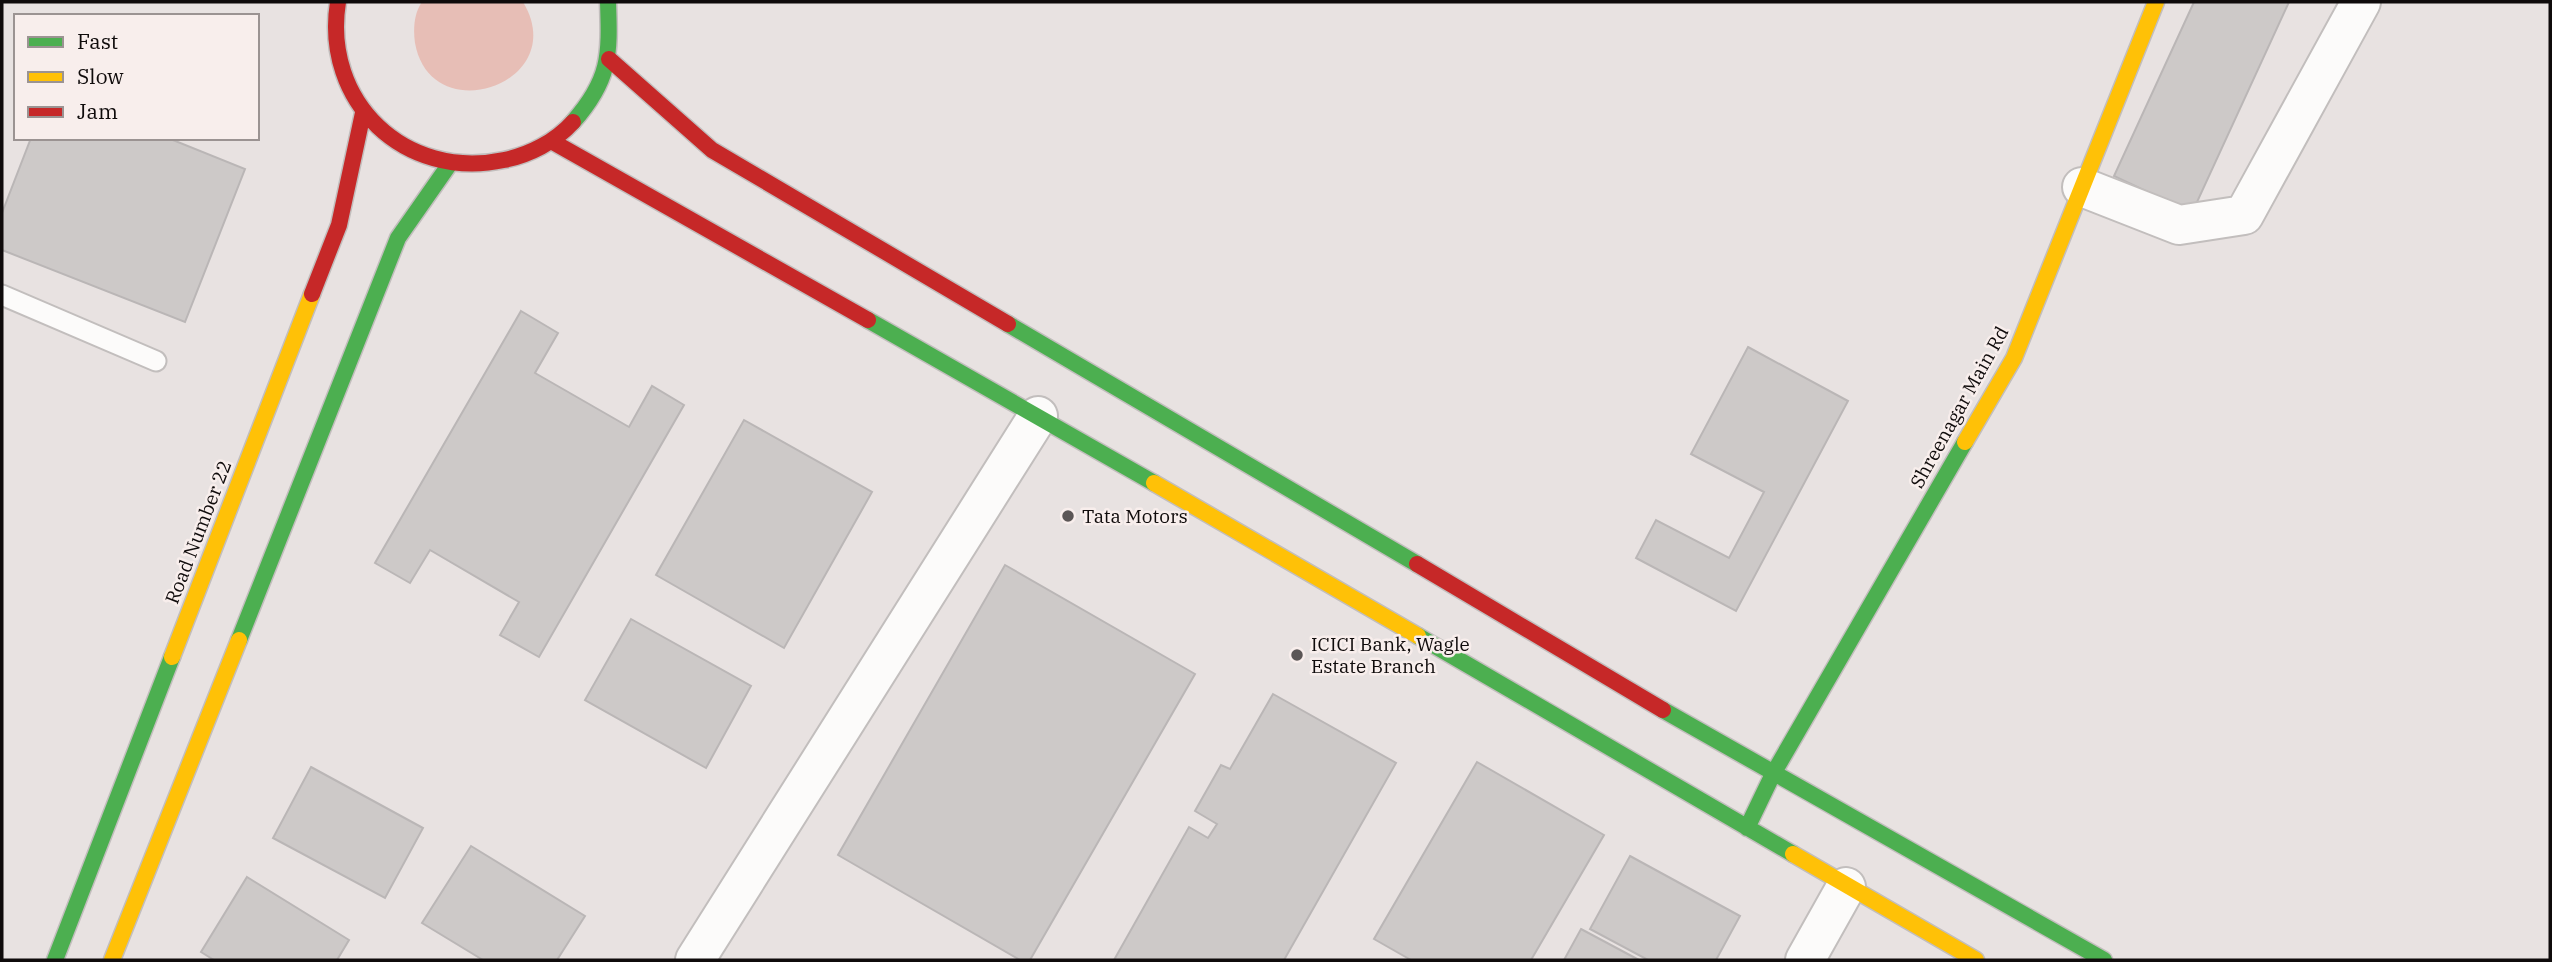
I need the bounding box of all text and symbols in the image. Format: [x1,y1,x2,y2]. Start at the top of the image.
legend [14,14,259,140]
text: Fast [77,27,118,55]
text: Slow [77,62,124,90]
text: Jam [77,97,118,125]
street label: Shreenagar Main Rd [1905,322,2013,492]
street label: Road Number 22 [160,457,236,607]
place label: Tata Motors [1082,504,1188,528]
marker: Tata Motors [1060,508,1076,524]
place label: ICICI Bank, Wagle Estate Branch [1311,632,1470,678]
marker: ICICI Bank, Wagle Estate Branch [1289,647,1305,663]

